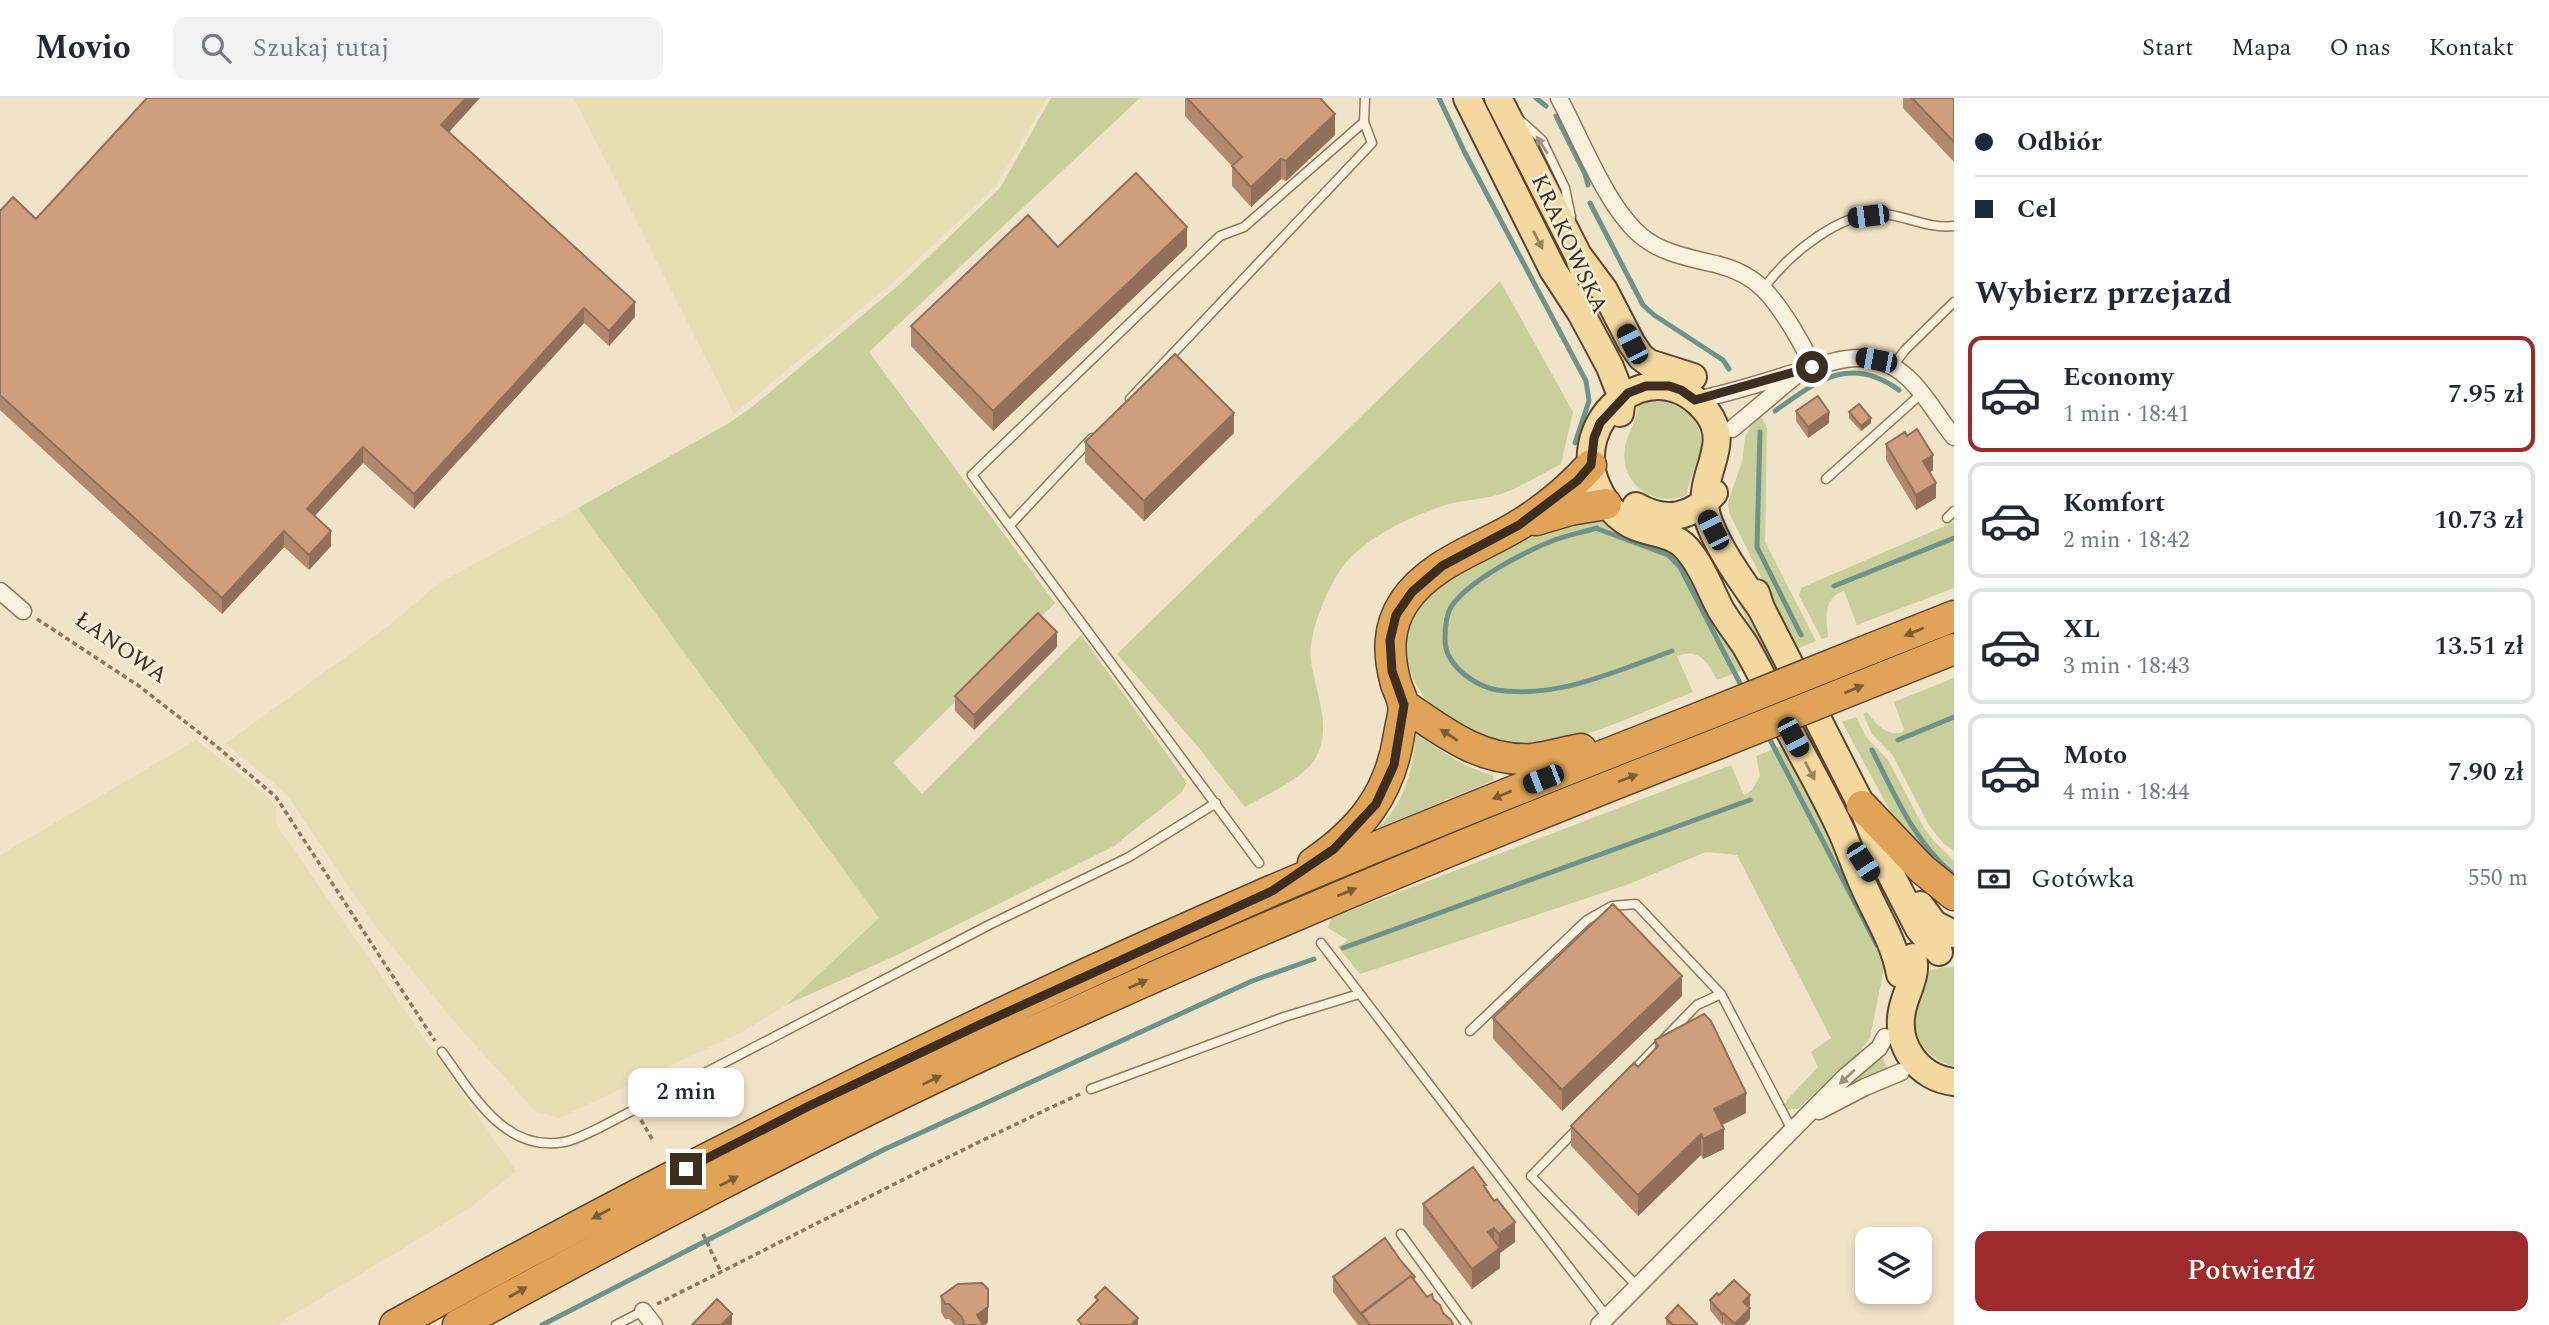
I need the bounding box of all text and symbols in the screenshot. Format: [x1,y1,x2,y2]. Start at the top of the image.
search box [173,17,663,80]
text: Movio [35,23,131,73]
text: Szukaj tutaj [253,28,389,68]
icon: search [197,29,235,67]
text: Start [2142,30,2193,66]
text: Mapa [2231,30,2291,66]
text: O nas [2329,30,2391,66]
text: Kontakt [2429,30,2514,66]
text: Odbiór [2017,122,2102,162]
one-way arrow [1536,135,1549,155]
street label: KRAKOWSKA [1521,168,1617,320]
text: Cel [2017,189,2057,229]
car [1846,203,1891,229]
one-way arrow [1532,230,1544,250]
text: Wybierz przejazd [1975,269,2232,318]
car [1614,321,1651,367]
car [1854,346,1899,374]
route start [1796,351,1828,383]
text: Economy [2063,357,2173,397]
icon: car [1979,363,2042,426]
text: 7.95 zł [2448,374,2524,414]
text: 1 min · 18:41 [2063,397,2190,432]
text: Komfort [2063,483,2165,523]
icon: car [1979,489,2042,552]
text: 10.73 zł [2434,500,2524,540]
car [1695,507,1732,553]
text: 2 min · 18:42 [2063,523,2190,558]
street label: ŁANOWA [67,603,175,693]
text: XL [2063,609,2100,649]
icon: car [1979,615,2042,678]
text: 13.51 zł [2434,626,2524,666]
one-way arrow [1903,627,1924,638]
text: 3 min · 18:43 [2063,649,2190,684]
one-way arrow [1843,683,1864,694]
car [1774,714,1813,760]
one-way arrow [1440,728,1458,742]
text: Moto [2063,735,2127,775]
icon: car [1979,741,2042,804]
text: 7.90 zł [2448,752,2524,792]
one-way arrow [1805,761,1816,781]
car [1520,762,1567,796]
one-way arrow [1617,773,1638,784]
text: 4 min · 18:44 [2063,775,2190,810]
one-way arrow [1491,790,1512,801]
car [1843,839,1884,885]
text: Gotówka [2031,859,2135,899]
icon: cash [1975,860,2013,898]
text: 550 m [2468,861,2528,896]
one-way arrow [1336,887,1357,898]
one-way arrow [1128,978,1149,989]
callout: 2 min [628,1068,744,1116]
one-way arrow [1839,1068,1856,1084]
one-way arrow [922,1074,942,1085]
text: 2 min [656,1075,716,1110]
route end [670,1153,702,1185]
one-way arrow [719,1176,739,1188]
one-way arrow [591,1208,610,1220]
map controls [1855,1227,1932,1304]
button: layers [1855,1227,1932,1304]
button: Potwierdź [1975,1231,2528,1311]
one-way arrow [508,1286,528,1298]

